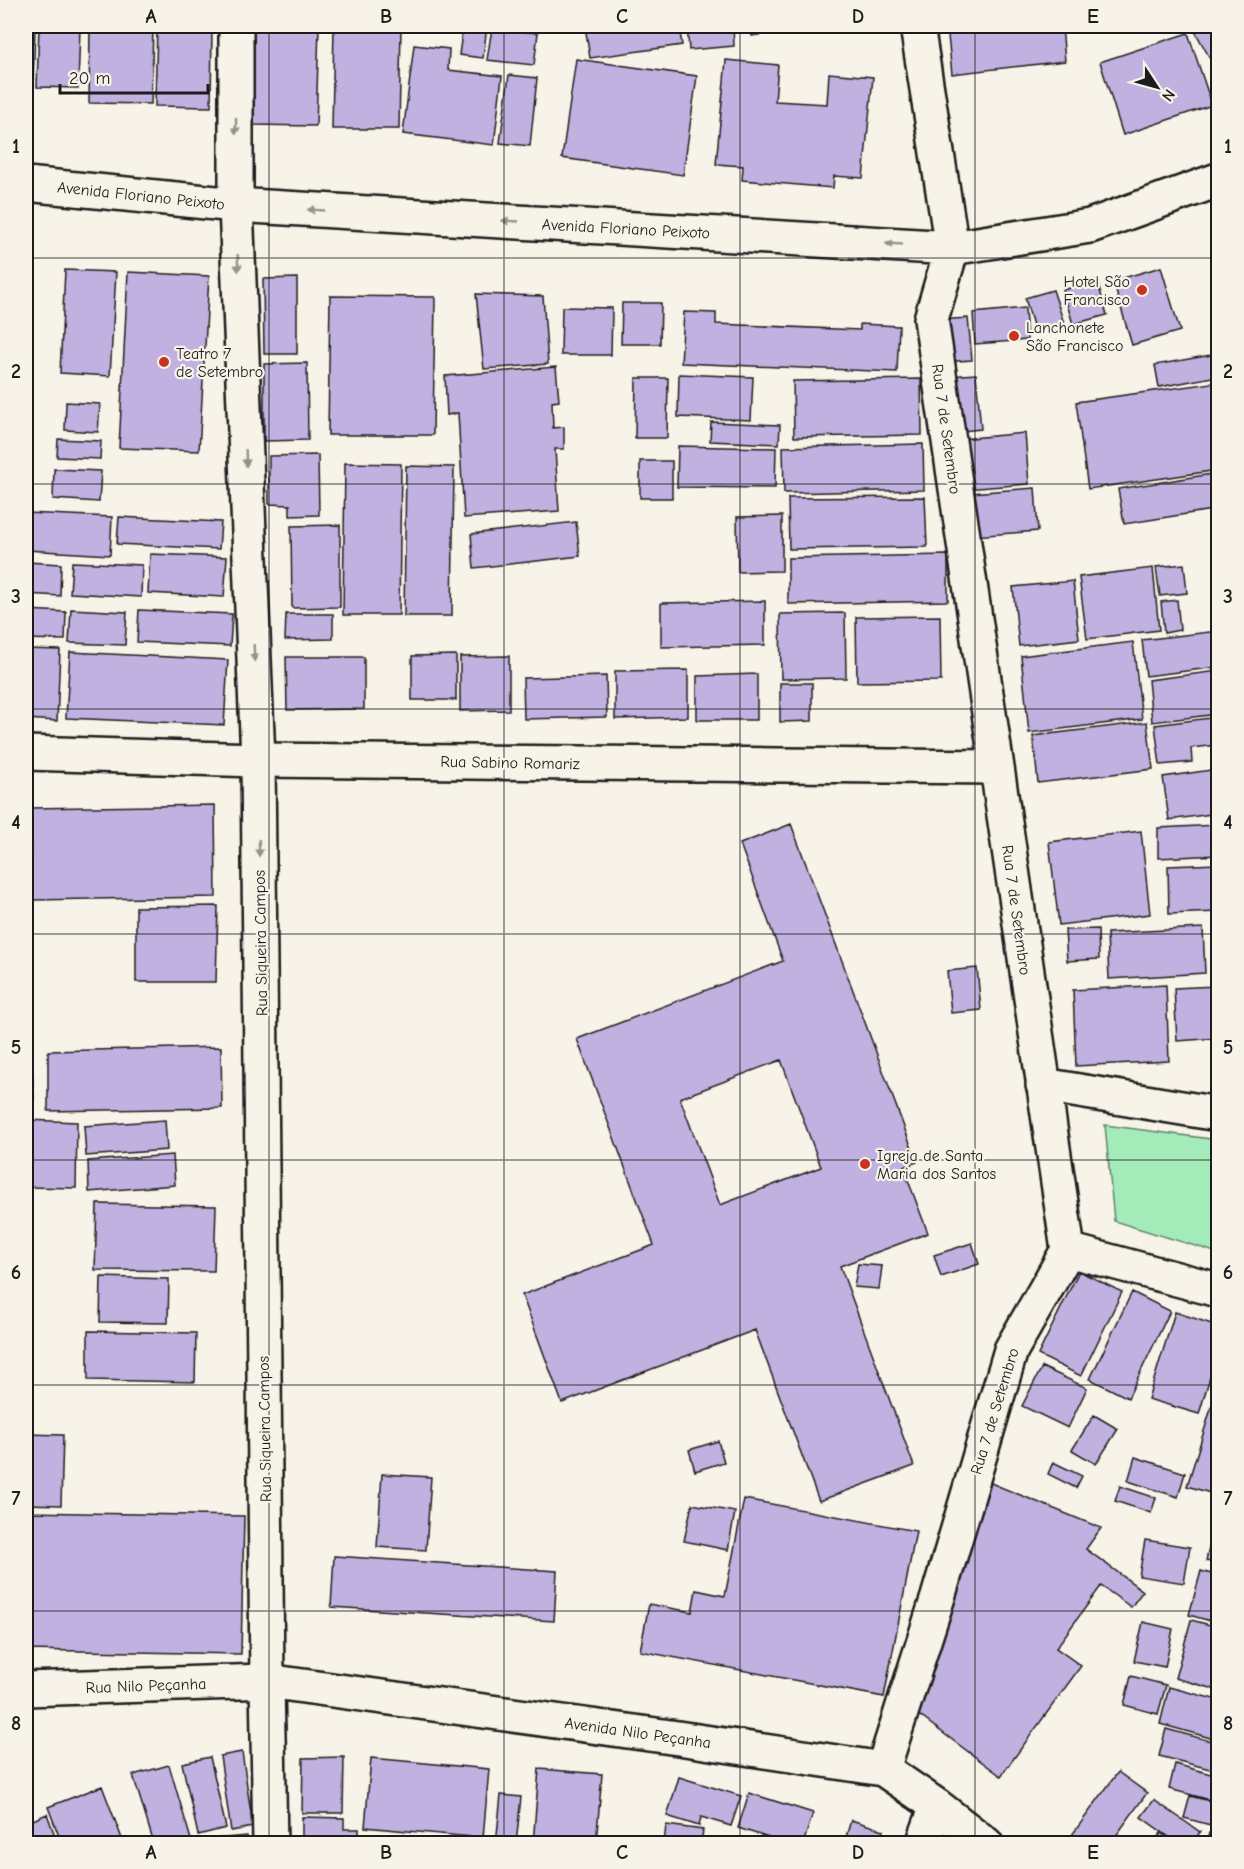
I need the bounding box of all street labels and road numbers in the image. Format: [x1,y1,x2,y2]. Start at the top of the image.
street label: Avenida Floriano Peixoto [56,178,226,214]
street label: Avenida Floriano Peixoto [541,216,711,242]
street label: Rua 7 de Setembro [928,363,964,495]
street label: Rua Sabino Romariz [440,753,580,773]
street label: Rua 7 de Setembro [998,844,1034,976]
street label: Rua Siqueira Campos [251,869,271,1016]
street label: Rua 7 de Setembro [967,1346,1023,1477]
street label: Rua Siqueira Campos [255,1355,275,1502]
street label: Rua Nilo Peçanha [85,1675,207,1697]
street label: Avenida Nilo Peçanha [563,1714,712,1752]

